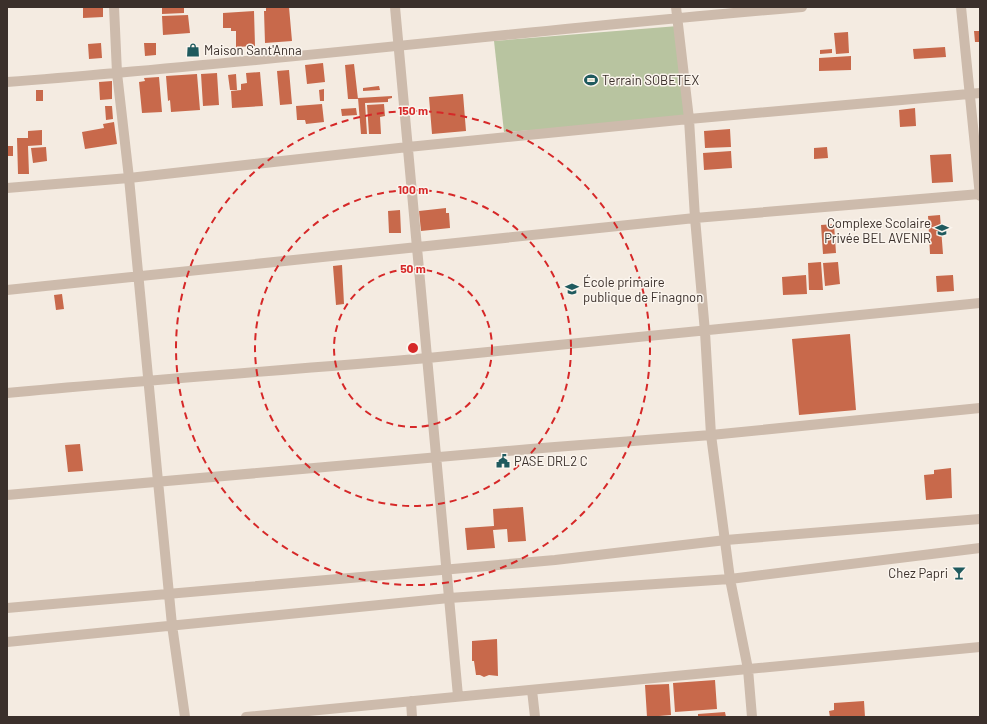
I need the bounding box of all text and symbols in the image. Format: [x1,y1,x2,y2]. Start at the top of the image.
shop icon: Maison Sant'Anna [185,42,201,58]
place label: Maison Sant'Anna [204,42,302,58]
sports icon: Terrain SOBETEX [583,72,599,88]
place label: Terrain SOBETEX [602,72,699,88]
text: 150 m [398,103,428,117]
text: 100 m [398,182,428,196]
place label: Complexe Scolaire Privée BEL AVENIR [824,215,931,246]
school or university icon: Complexe Scolaire Privée BEL AVENIR [934,222,950,238]
text: 50 m [400,261,426,275]
place label: École primaire publique de Finagnon [583,274,703,305]
school or university icon: École primaire publique de Finagnon [564,281,580,297]
centre of rings [406,341,420,355]
public building icon: PASE DRL2 C [495,453,511,469]
place label: PASE DRL2 C [514,453,588,469]
place label: Chez Papri [888,565,948,581]
bar icon: Chez Papri [951,565,967,581]

